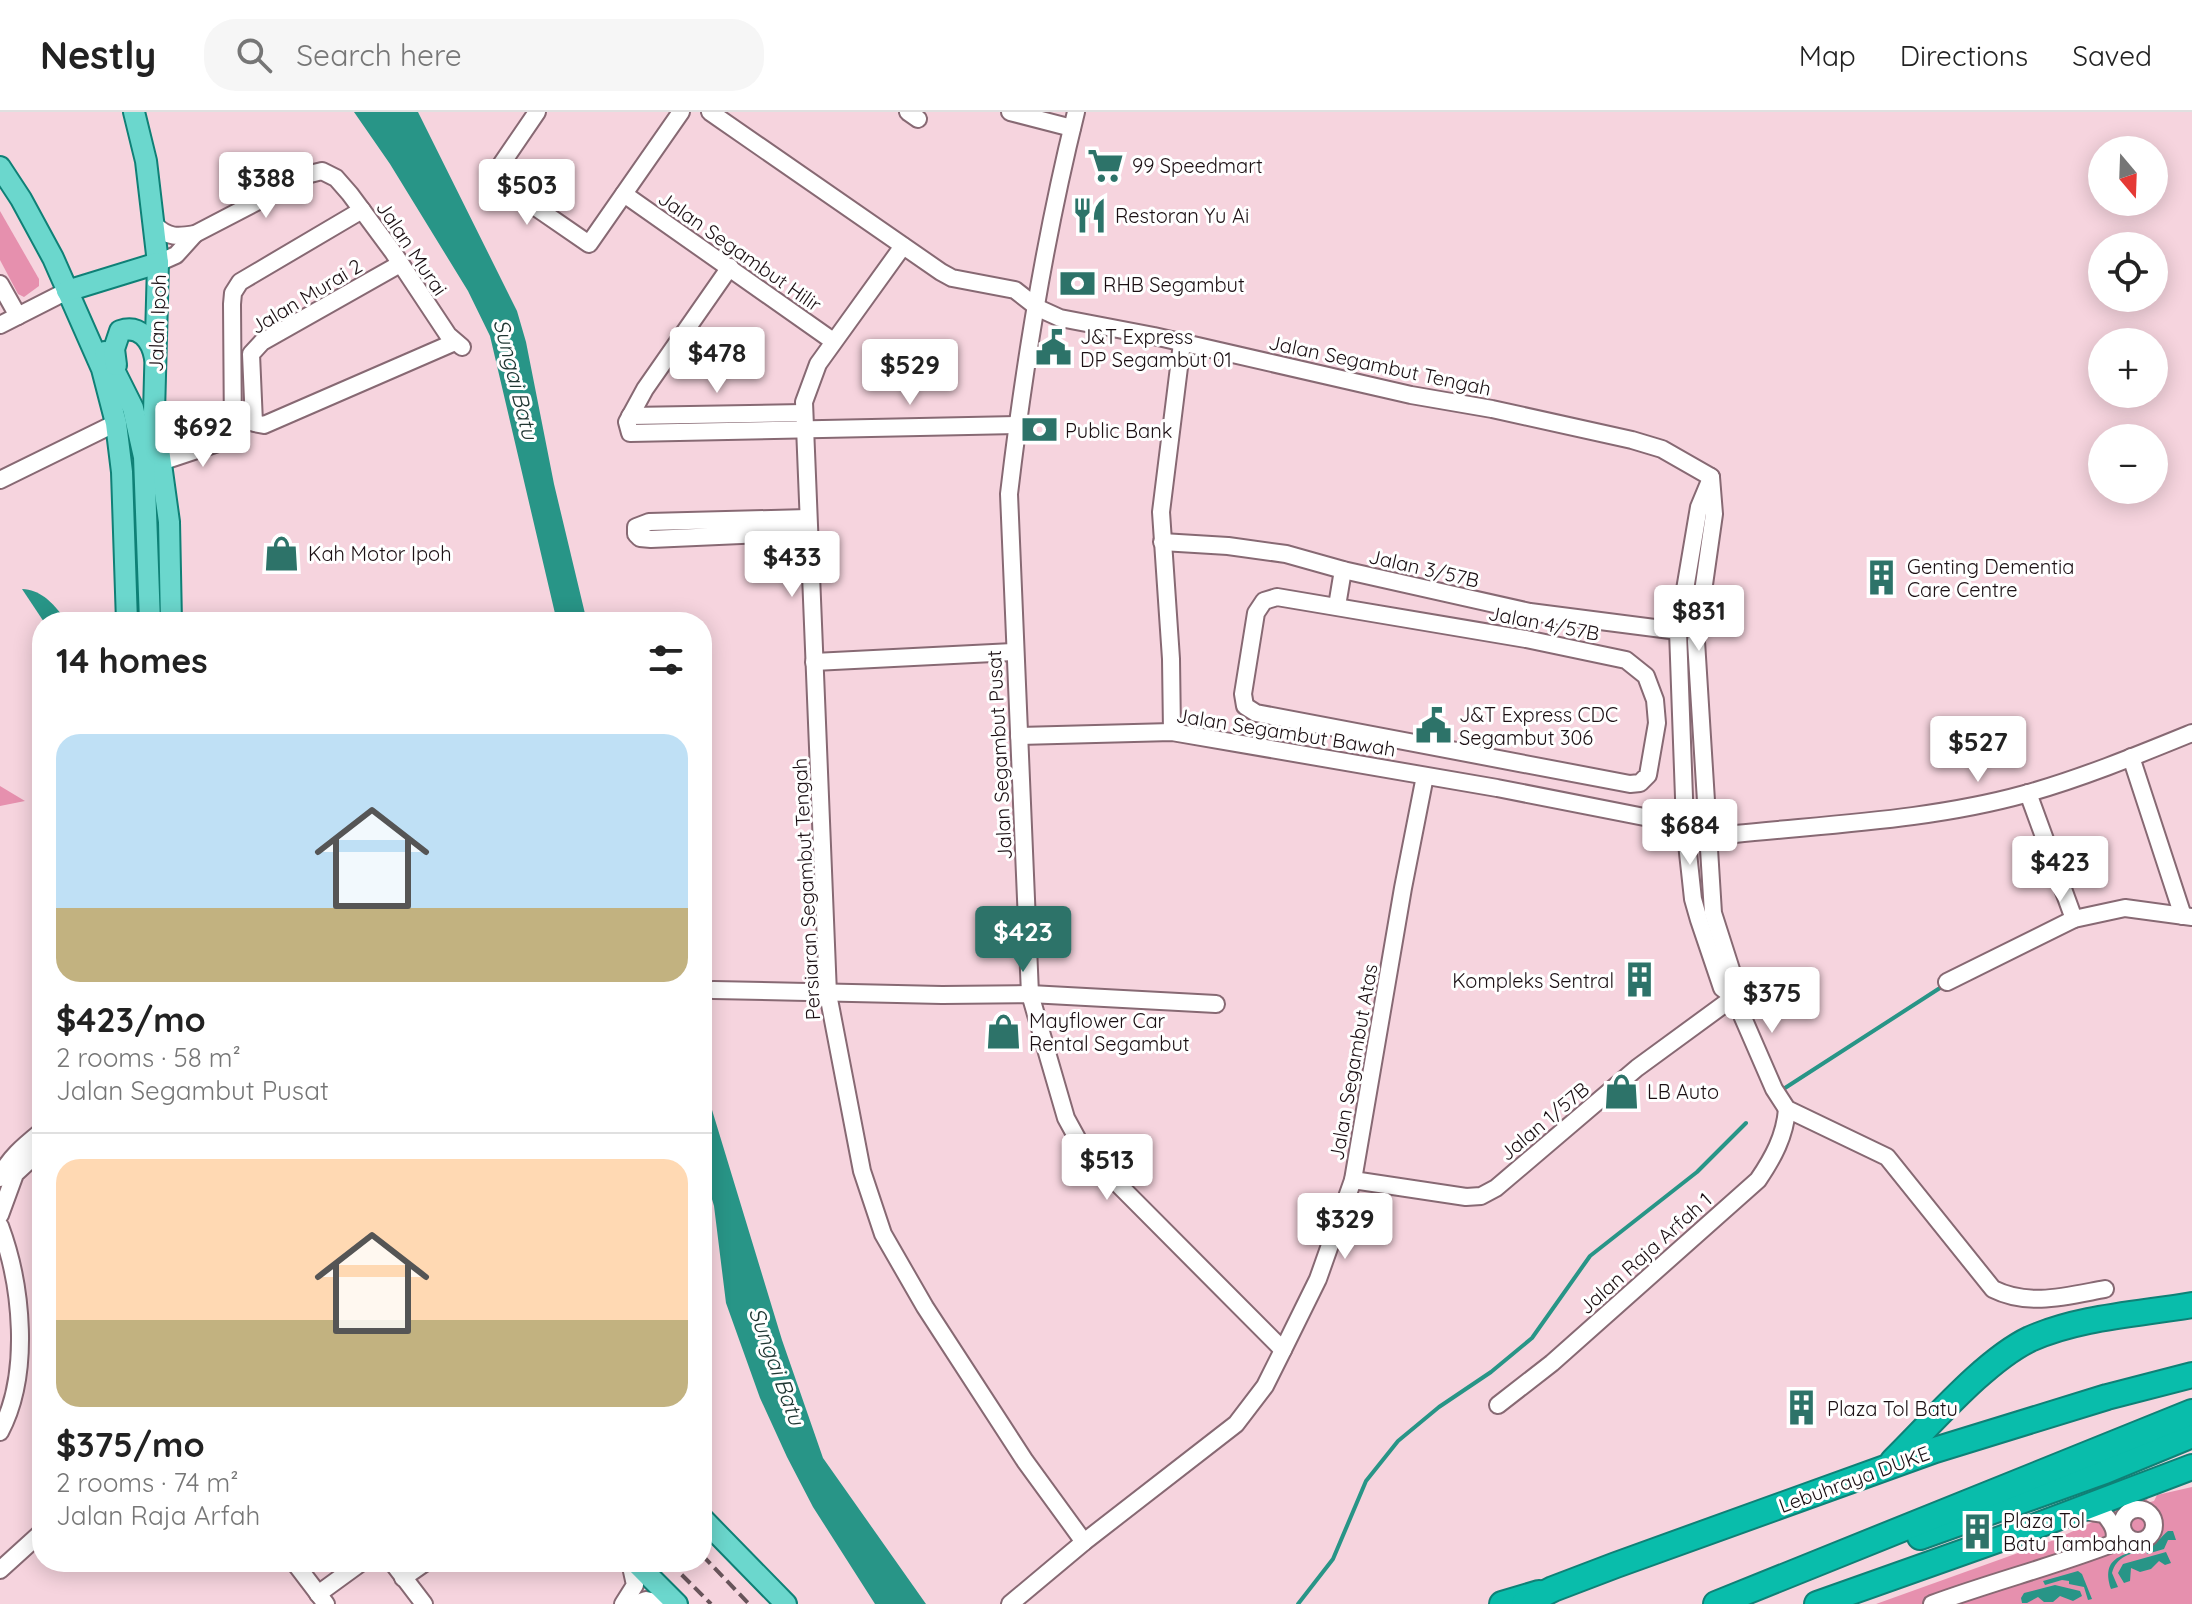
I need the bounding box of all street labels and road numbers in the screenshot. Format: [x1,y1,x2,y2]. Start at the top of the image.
street label: Jalan Segambut Hilir [654,185,827,317]
street label: Jalan Murai [371,196,453,300]
street label: Jalan Murai 2 [246,253,366,339]
street label: Jalan Ipoh [143,274,171,372]
street label: Jalan Segambut Tengah [1267,329,1493,401]
street label: Jalan 3/57B [1366,543,1482,593]
street label: Jalan 4/57B [1486,600,1602,646]
street label: Jalan Segambut Pusat [981,649,1017,860]
street label: Jalan Segambut Bawah [1174,702,1398,762]
street label: Persiaran Segambut Tengah [787,757,825,1021]
street label: Jalan Segambut Atas [1323,962,1383,1162]
street label: Jalan 1/57B [1494,1076,1594,1166]
street label: Jalan Raja Arfah 1 [1573,1187,1717,1319]
street label: Lebuhraya DUKE [1775,1440,1933,1518]

